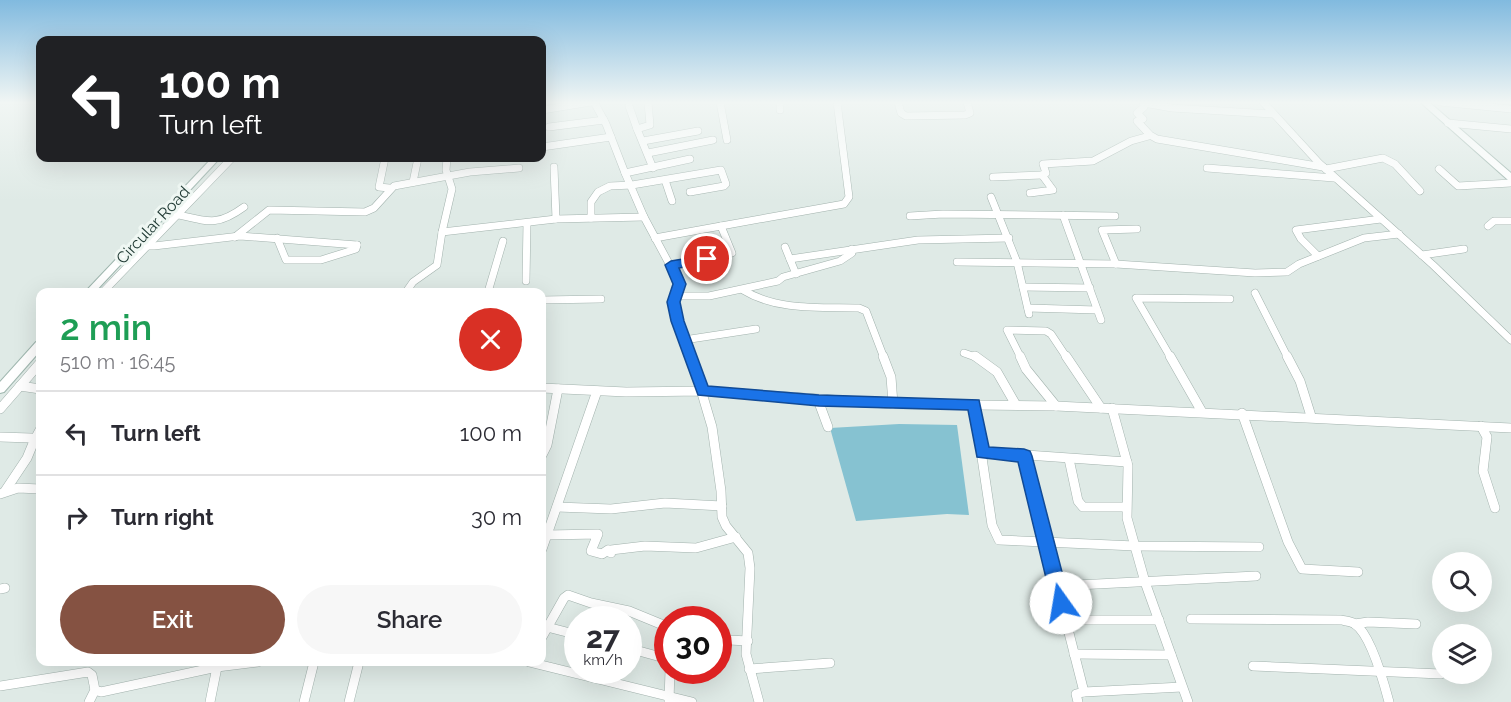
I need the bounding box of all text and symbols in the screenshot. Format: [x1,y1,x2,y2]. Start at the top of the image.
text: 100 m [159,59,281,108]
icon: left [60,60,138,138]
text: Turn left [159,109,262,140]
street label: Circular Road [112,182,194,268]
pin [681,233,732,284]
icon: arrive [690,242,723,275]
text: 2 min [60,306,152,348]
button: close [459,308,522,371]
text: 510 m · 16:45 [60,350,175,374]
icon: left [60,417,93,450]
text: Turn left [111,420,201,446]
text: 100 m [460,420,522,446]
icon: right [60,501,93,534]
text: Turn right [111,504,214,530]
text: 30 m [471,504,522,530]
map controls [1432,552,1492,684]
button: search [1432,552,1492,612]
position arrow [1029,571,1093,635]
button: Exit [60,585,285,654]
button: Share [297,585,522,654]
speed limit sign: 30 [654,606,732,684]
text: 27 [586,620,620,655]
button: layers [1432,624,1492,684]
text: km/h [583,651,623,669]

